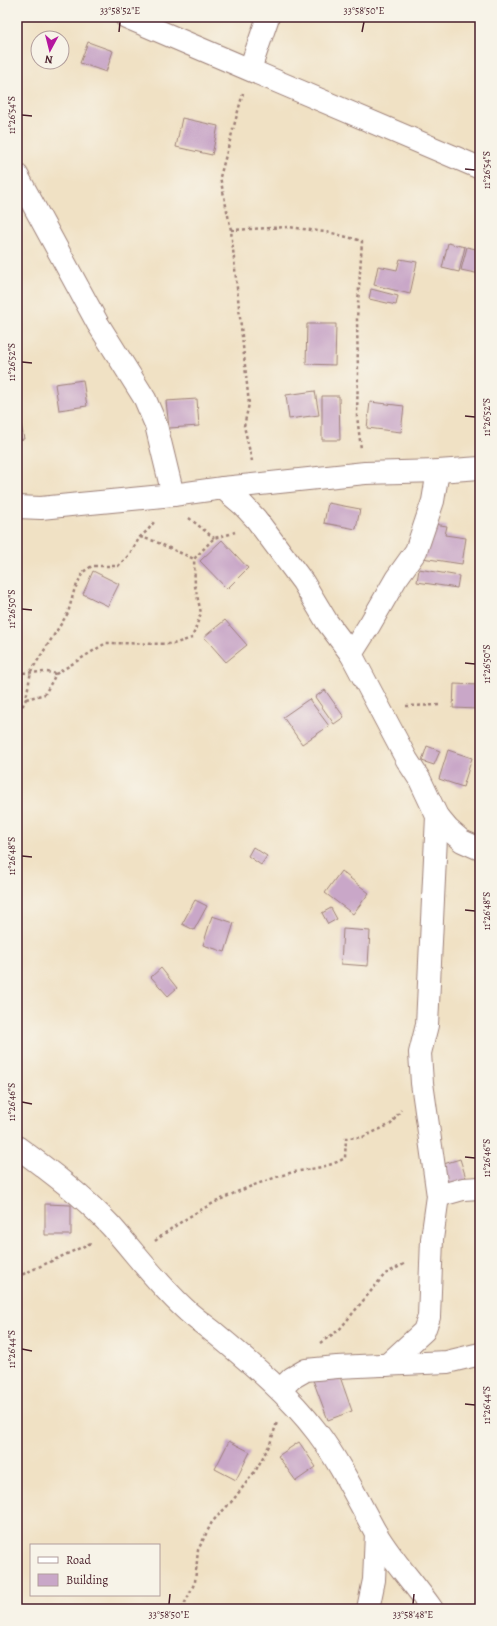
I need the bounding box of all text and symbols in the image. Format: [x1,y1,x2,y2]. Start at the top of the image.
text: 33°58'52"E [100,4,140,17]
text: 33°58'50"E [344,4,384,17]
north arrow [30,30,70,70]
text: N [44,51,54,67]
text: 11°26'54"S [5,96,18,134]
text: 11°26'54"S [480,151,493,189]
text: 11°26'52"S [5,343,18,381]
text: 11°26'52"S [480,398,493,436]
text: 11°26'50"S [5,590,18,628]
text: 11°26'50"S [480,645,493,683]
text: 11°26'48"S [5,837,18,875]
text: 11°26'48"S [480,892,493,930]
text: 11°26'46"S [5,1083,18,1121]
text: 11°26'46"S [480,1139,493,1177]
text: 11°26'44"S [5,1330,18,1368]
text: 11°26'44"S [480,1386,493,1424]
legend [30,1544,160,1596]
text: Road [66,1552,92,1568]
text: Building [66,1572,108,1588]
text: 33°58'50"E [149,1608,189,1621]
text: 33°58'48"E [393,1608,433,1621]

